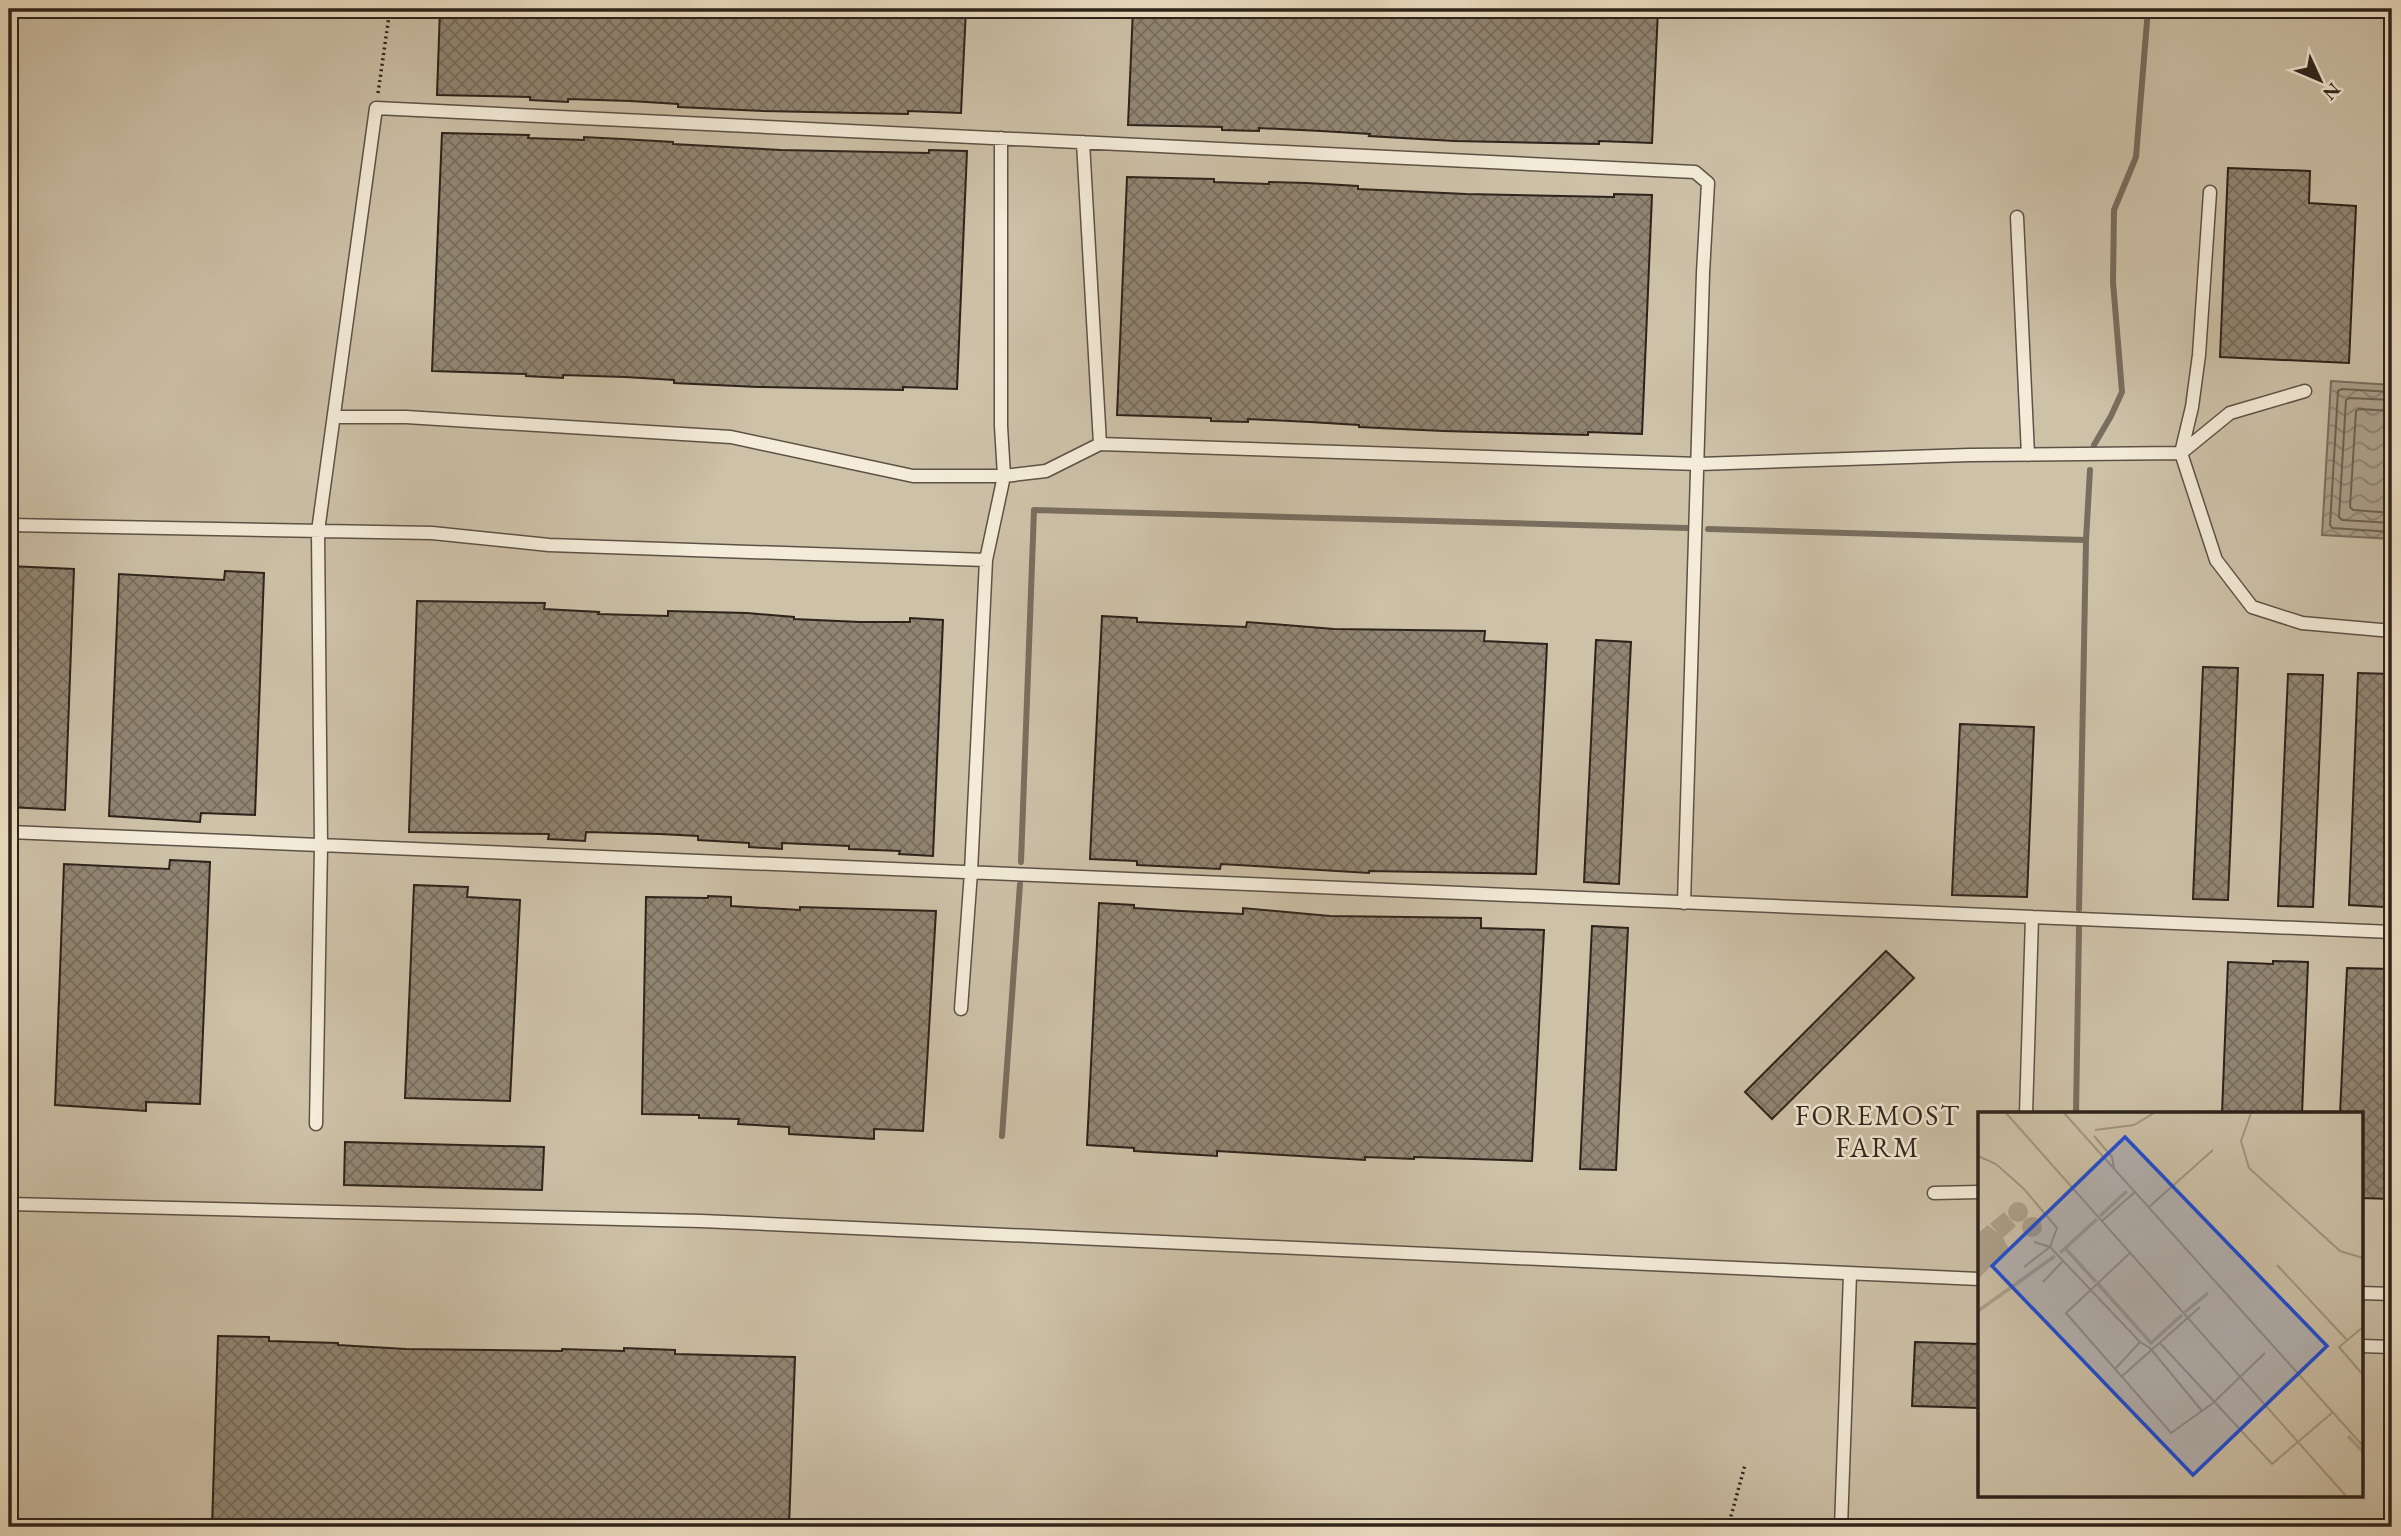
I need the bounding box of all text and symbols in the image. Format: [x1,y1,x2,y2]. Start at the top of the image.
north arrow [2286,46,2356,116]
text: N [2317,77,2346,106]
district label: FOREMOST FARM [1795,1097,1961,1165]
inset map [1978,1112,2362,1498]

